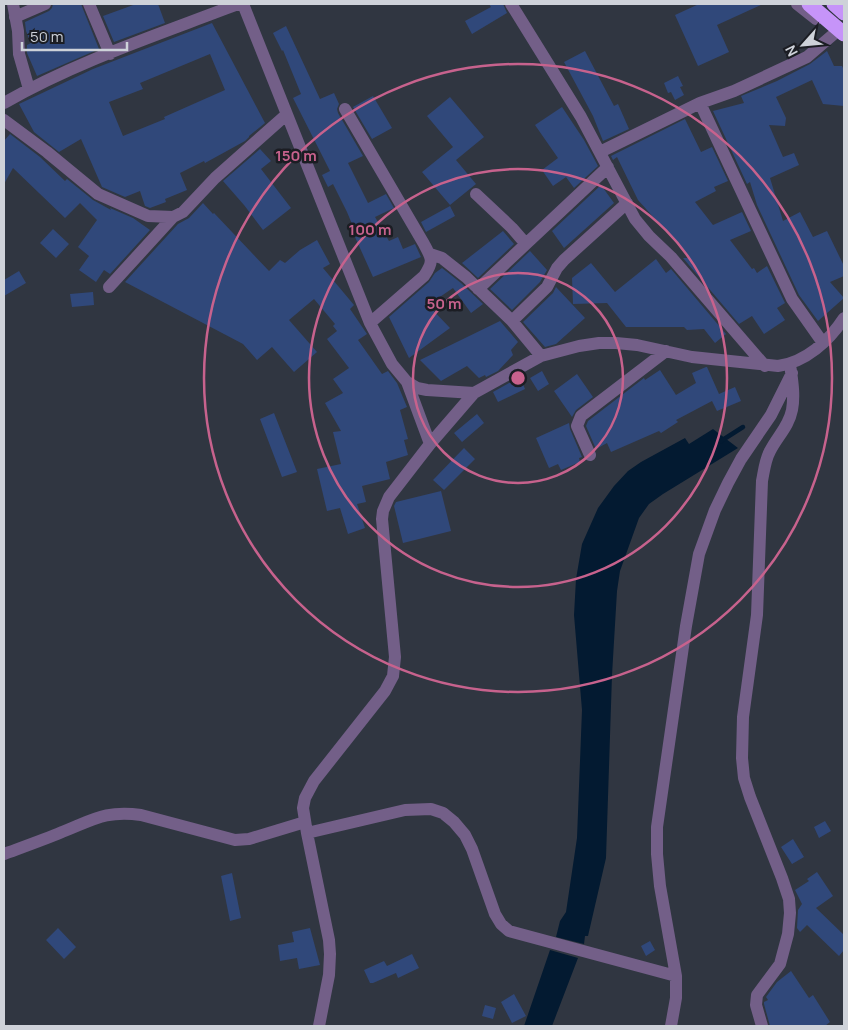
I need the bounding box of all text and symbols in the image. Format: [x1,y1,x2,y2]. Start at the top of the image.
scale bar [22,20,128,52]
north arrow [778,20,828,70]
text: 50 m [30,26,64,47]
text: N [780,42,802,60]
text: 150 m [275,145,317,166]
text: 100 m [349,219,391,240]
text: 50 m [426,293,462,314]
centre of rings [509,369,527,387]

